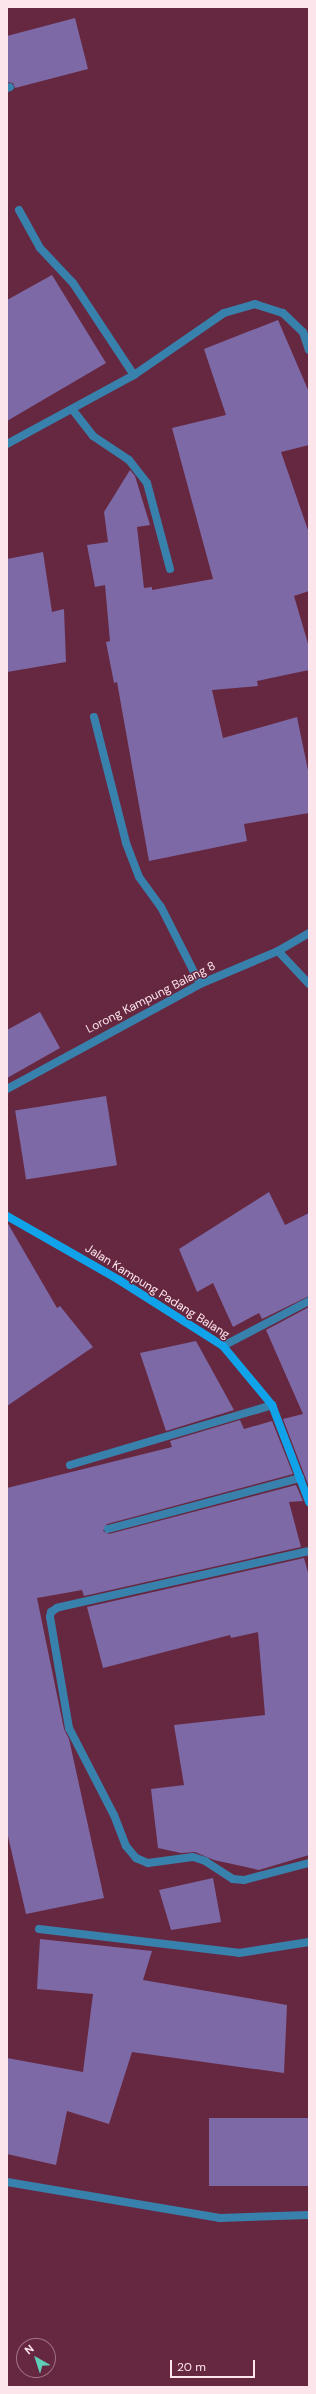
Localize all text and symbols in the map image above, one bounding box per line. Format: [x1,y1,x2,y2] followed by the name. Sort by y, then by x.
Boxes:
[84,959,218,1037] street label: Lorong Kampung Balang 8
[82,1242,232,1342] street label: Jalan Kampung Padang Balang
[16,2338,56,2378] north arrow
[22,2341,37,2357] text: N
[172,2352,257,2378] scale bar
[177,2359,206,2375] text: 20 m

